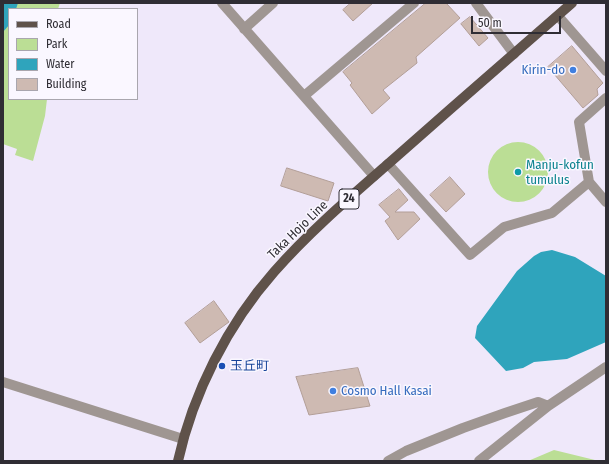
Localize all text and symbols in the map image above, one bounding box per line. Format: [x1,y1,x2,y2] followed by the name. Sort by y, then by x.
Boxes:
[8,8,138,100] legend
[473,8,563,34] scale bar
[478,16,502,30] text: 50 m
[46,17,71,31] text: Road
[46,37,67,51] text: Park
[46,57,74,71] text: Water
[522,62,565,78] place label: Kirin-do
[568,65,578,75] marker: Kirin-do
[46,77,86,91] text: Building
[526,157,594,188] place label: Manju-kofun tumulus
[513,167,523,177] marker: Manju-kofun tumulus
[339,189,359,209] road number: 24
[265,198,331,262] street label: Taka Hojo Line
[230,358,269,374] place label: 玉丘町
[217,361,227,371] marker: 玉丘町
[341,383,432,399] place label: Cosmo Hall Kasai
[328,386,338,396] marker: Cosmo Hall Kasai

